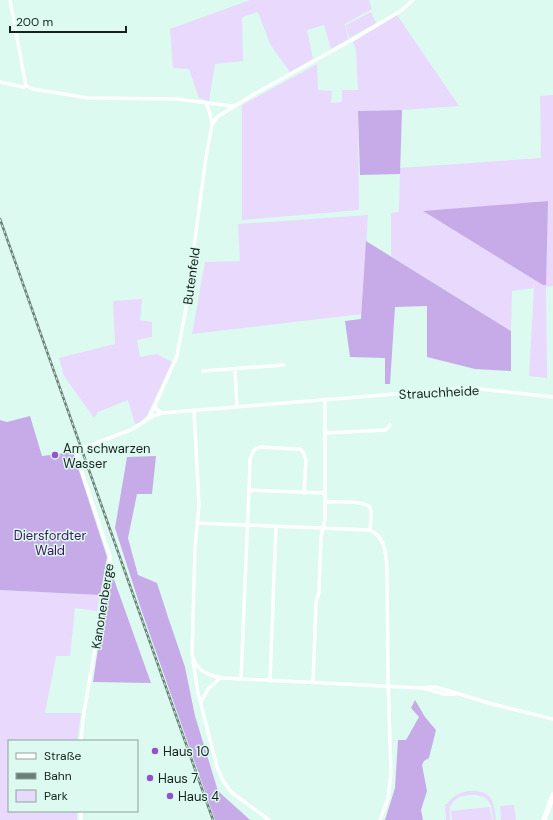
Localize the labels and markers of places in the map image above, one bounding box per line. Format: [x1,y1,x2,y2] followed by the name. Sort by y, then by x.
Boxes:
[63,440,150,472] place label: Am schwarzen Wasser
[50,450,60,460] marker: Am schwarzen Wasser
[163,743,209,760] place label: Haus 10
[150,746,160,756] marker: Haus 10
[158,770,198,787] place label: Haus 7
[145,773,155,783] marker: Haus 7
[178,788,219,805] place label: Haus 4
[165,791,175,801] marker: Haus 4

